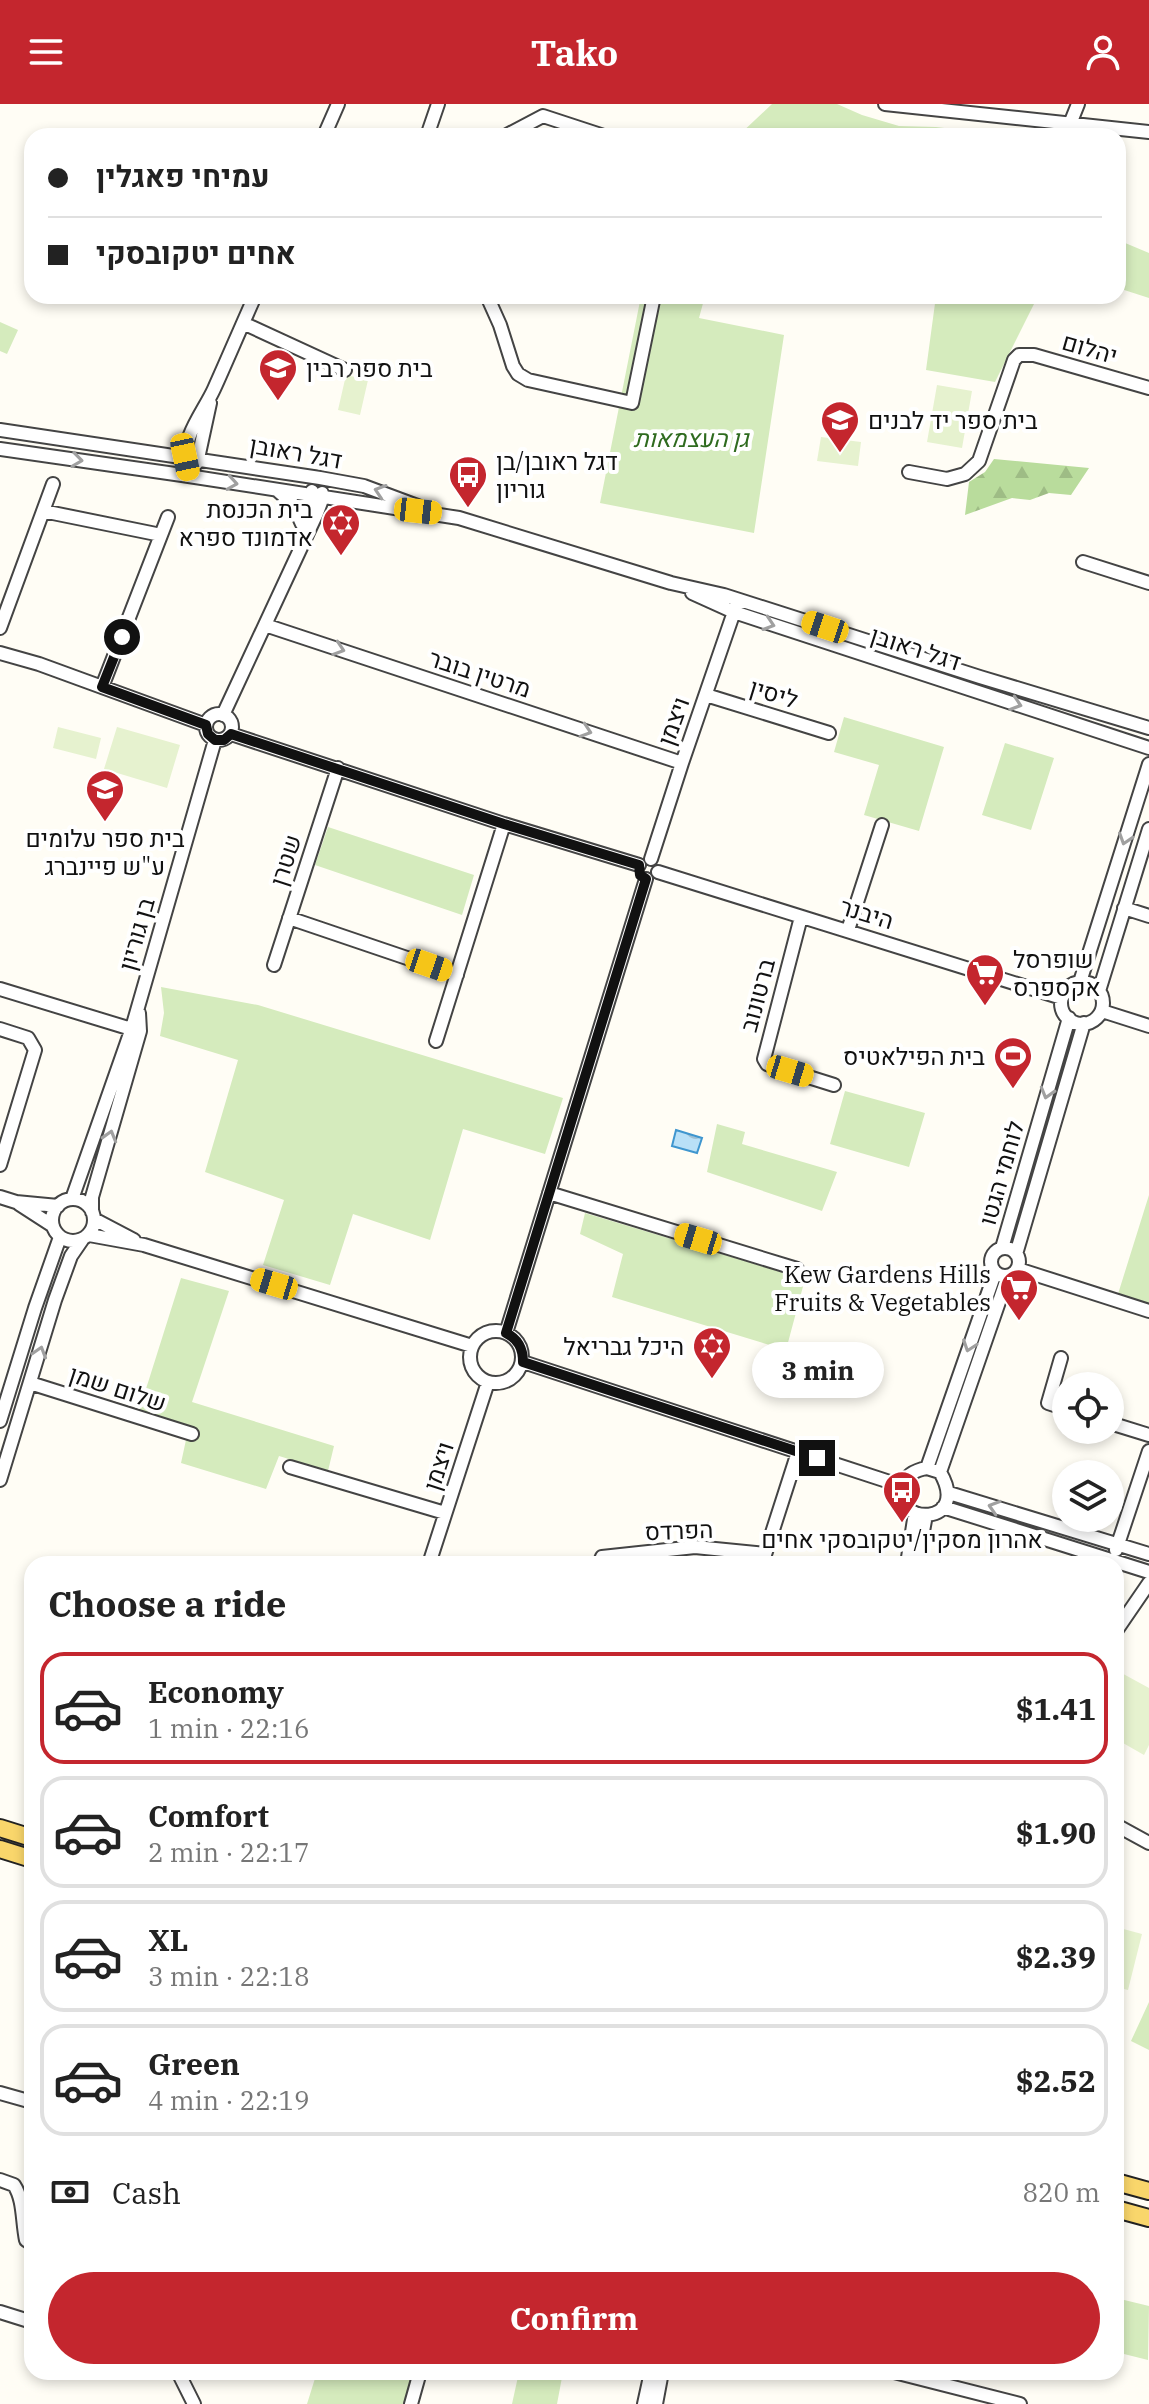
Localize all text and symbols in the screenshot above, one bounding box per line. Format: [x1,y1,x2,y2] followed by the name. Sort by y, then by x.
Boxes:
[531,29,618,76] text: Tako
[24,30,68,74] icon: menu
[1081,30,1125,74] icon: person
[96,156,270,195] text: עמיחי פאגלין
[96,233,296,272] text: אחים יטקובסקי
[1059,325,1121,371] street label: יהלום
[257,347,299,402] school or university icon: בית ספר רבין
[306,352,433,384] place label: בית ספר רבין
[819,399,861,454] school or university icon: בית ספר יד לבנים
[868,404,1038,436] place label: בית ספר יד לבנים
[633,422,750,454] park label: גן העצמאות
[247,428,345,476] street label: דגל ראובן
[168,431,202,483] car
[496,445,618,505] place label: דגל ראובן/בן גוריון
[70,451,84,468] one-way arrow
[447,454,489,509] bus stop icon: דגל ראובן/בן גוריון
[225,473,239,490] one-way arrow
[374,485,388,501] one-way arrow
[179,493,313,553] place label: בית הכנסת אדמונד ספרא
[393,497,443,525] car
[320,502,362,557] synagogue icon: בית הכנסת אדמונד ספרא
[798,608,852,646] car
[761,614,775,630] one-way arrow
[867,618,965,678] street label: דגל ראובן
[104,619,140,655] route start
[331,640,345,656] one-way arrow
[425,641,535,705] street label: מרטין בובר
[746,671,802,715] street label: ליסין
[649,692,697,750] street label: ויצמן
[1009,695,1023,711] one-way arrow
[578,721,592,737] one-way arrow
[84,768,126,823] school or university icon: בית ספר עלומים ע"ש פיינברג
[25,822,185,882] place label: בית ספר עלומים ע"ש פיינברג
[262,830,308,890] street label: שטרן
[1119,831,1135,845] one-way arrow
[836,890,898,936] street label: היבנר
[110,893,162,974] street label: בן גוריון
[1013,943,1101,1003] place label: שופרסל אקספרס
[402,946,456,984] car
[964,952,1006,1007] supermarket icon: שופרסל אקספרס
[732,954,782,1035] street label: ברטונוב
[992,1035,1034,1090] sports icon: בית הפילאטיס
[843,1040,985,1072] place label: בית הפילאטיס
[764,1053,816,1089] car
[1040,1085,1056,1099] one-way arrow
[971,1117,1031,1229] street label: לוחמי הגטו
[101,1130,117,1144] one-way arrow
[672,1221,724,1257] car
[774,1258,991,1318] place label: Kew Gardens Hills Fruits & Vegetables
[248,1266,300,1302] car
[998,1267,1040,1322] supermarket icon: Kew Gardens Hills Fruits & Vegetables
[691,1325,733,1380] synagogue icon: היכל גבריאל
[563,1330,684,1362] place label: היכל גבריאל
[963,1339,979,1353] one-way arrow
[751,1342,883,1398] callout: 3 min
[30,1345,46,1359] one-way arrow
[782,1353,854,1387] text: 3 min
[65,1357,171,1419] street label: שלום שמן
[1052,1372,1124,1532] map controls
[1052,1372,1124,1444] button: locate
[415,1437,461,1495] street label: ויצמן
[799,1440,835,1476] route end
[1052,1460,1124,1532] button: layers
[881,1469,923,1524] bus stop icon: אהרון מסקין/יטקובסקי אחים
[988,1500,1002,1516] one-way arrow
[644,1513,714,1547] street label: הפרדס
[761,1523,1043,1555] place label: אהרון מסקין/יטקובסקי אחים
[48,1580,287,1627] text: Choose a ride
[52,1672,124,1744] icon: car
[148,1672,284,1711] text: Economy
[1016,1689,1096,1728] text: $1.41
[148,1711,310,1745] text: 1 min · 22:16
[52,1796,124,1868] icon: car
[148,1796,269,1835] text: Comfort
[1016,1813,1096,1852] text: $1.90
[148,1835,310,1869] text: 2 min · 22:17
[52,1920,124,1992] icon: car
[148,1920,188,1959] text: XL
[1016,1937,1096,1976] text: $2.39
[148,1959,310,1993] text: 3 min · 22:18
[52,2044,124,2116] icon: car
[148,2044,240,2083] text: Green
[1016,2061,1096,2100] text: $2.52
[148,2083,310,2117] text: 4 min · 22:19
[48,2170,92,2214] icon: cash
[112,2173,181,2212] text: Cash
[1022,2175,1100,2209] text: 820 m
[48,2272,1100,2364] button: Confirm

